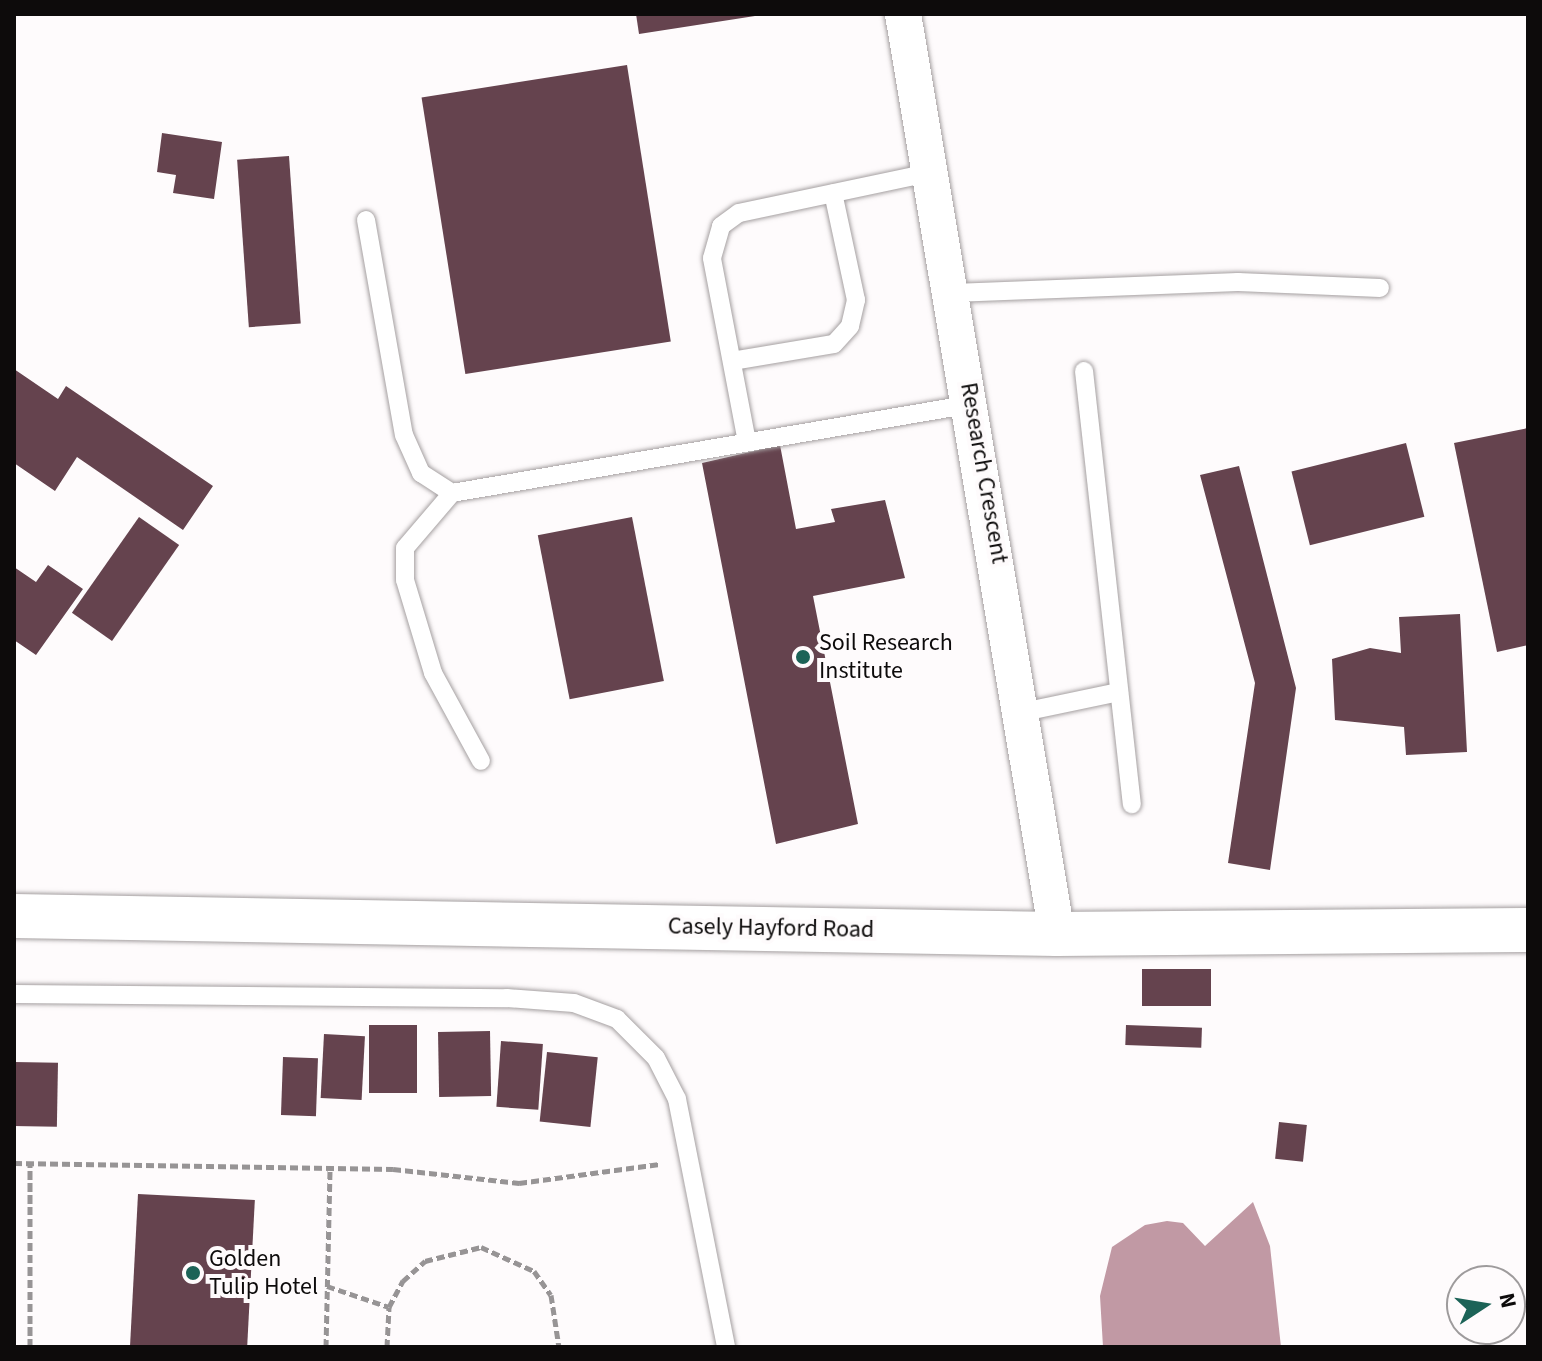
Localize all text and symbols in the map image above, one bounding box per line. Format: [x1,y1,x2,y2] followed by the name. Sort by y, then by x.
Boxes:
[954,380,1014,566] street label: Research Crescent
[819,629,953,685] place label: Soil Research Institute
[794,648,812,666] marker: Soil Research Institute
[668,912,874,944] street label: Casely Hayford Road
[209,1245,318,1301] place label: Golden Tulip Hotel
[184,1264,202,1282] marker: Golden Tulip Hotel
[1446,1265,1526,1345] north arrow
[1490,1290,1525,1311] text: N

